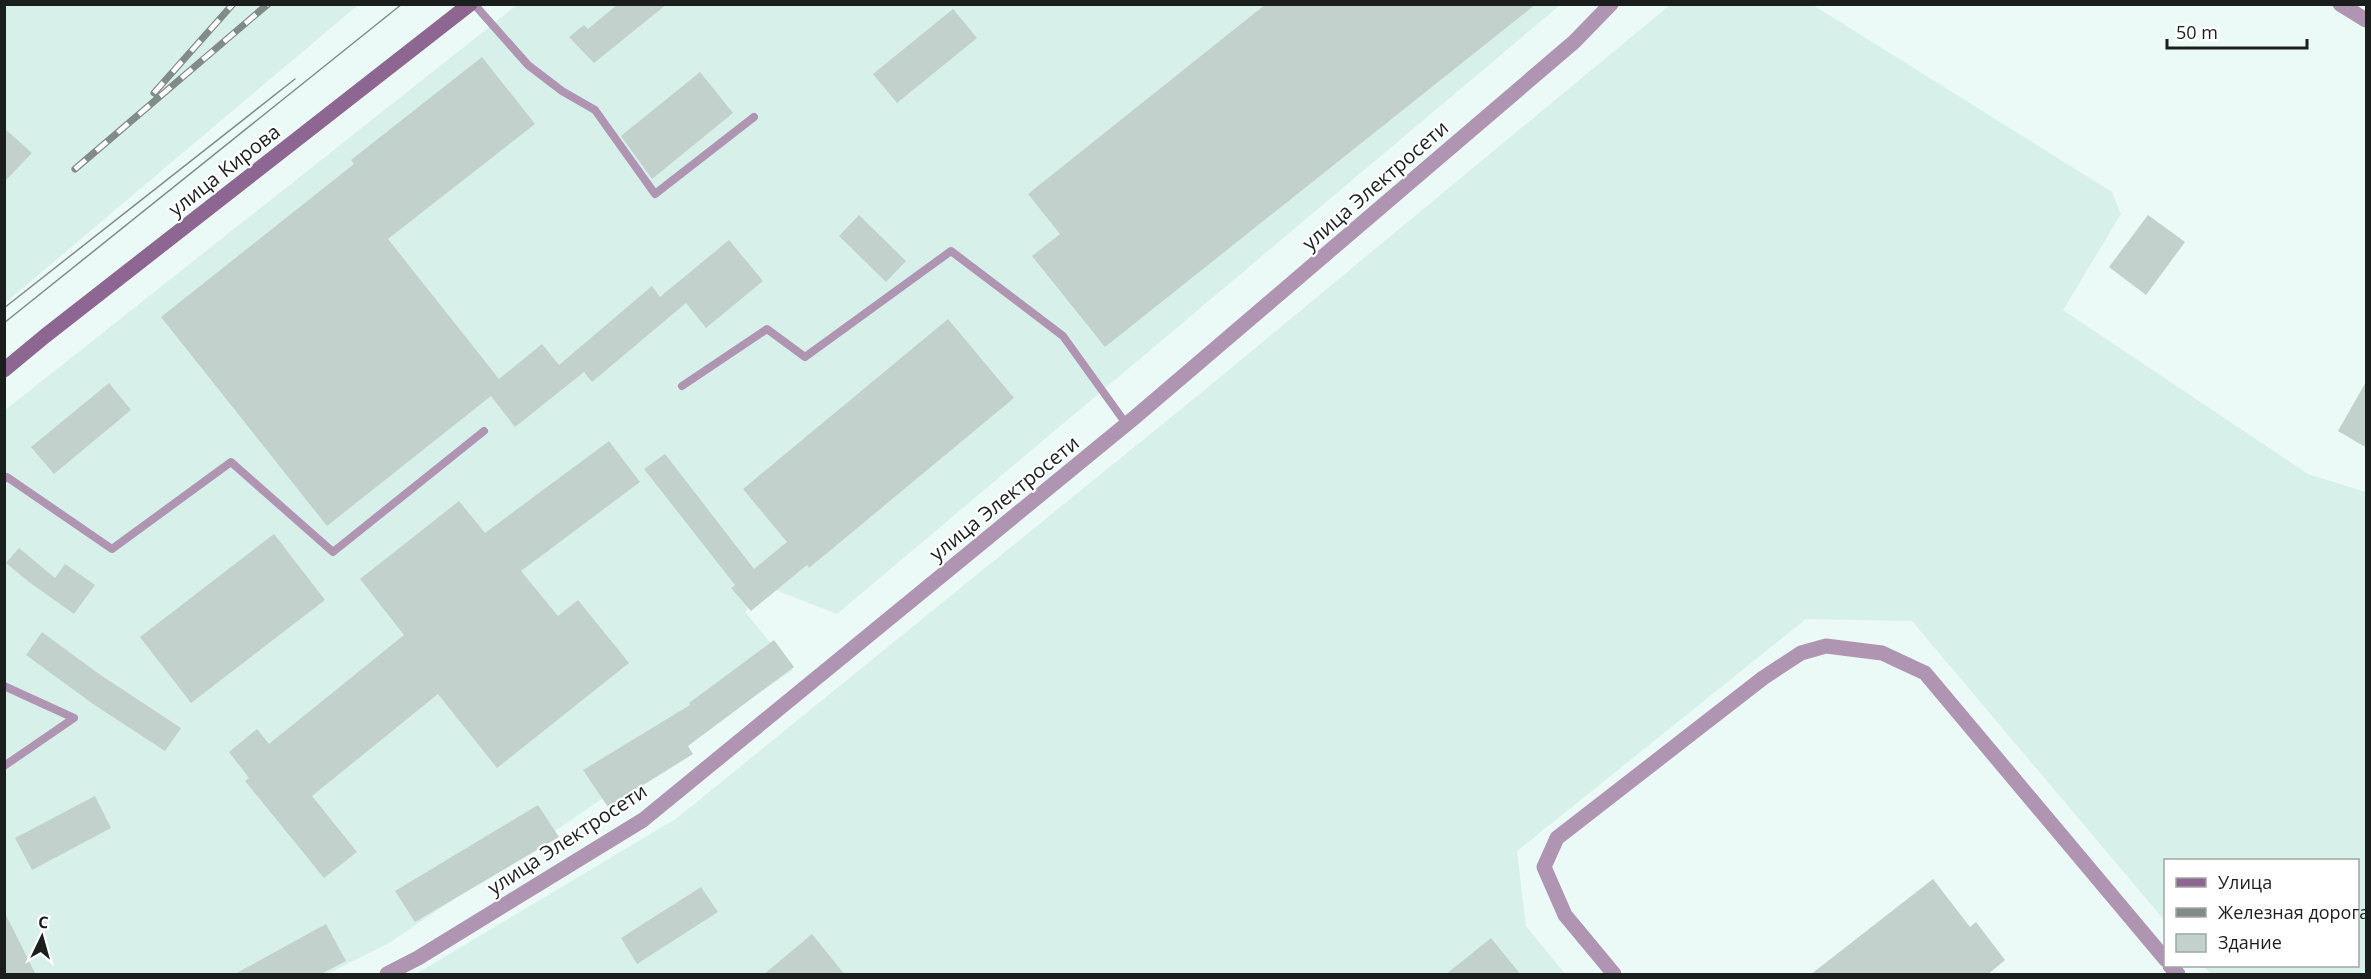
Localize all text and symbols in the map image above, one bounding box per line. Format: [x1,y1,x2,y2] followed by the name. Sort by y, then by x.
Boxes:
[2167,12,2306,50] scale bar
[2176,20,2218,44] text: 50 m
[1296,114,1454,256] street label: улица Электросети
[163,118,285,222] street label: улица Кирова
[924,429,1084,567] street label: улица Электросети
[482,777,652,901] street label: улица Электросети
[2164,859,2359,967] legend
[2218,870,2272,894] text: Улица
[2218,900,2369,924] text: Железная дорога
[12,907,72,967] north arrow
[37,911,49,933] text: С
[2218,930,2282,954] text: Здание

